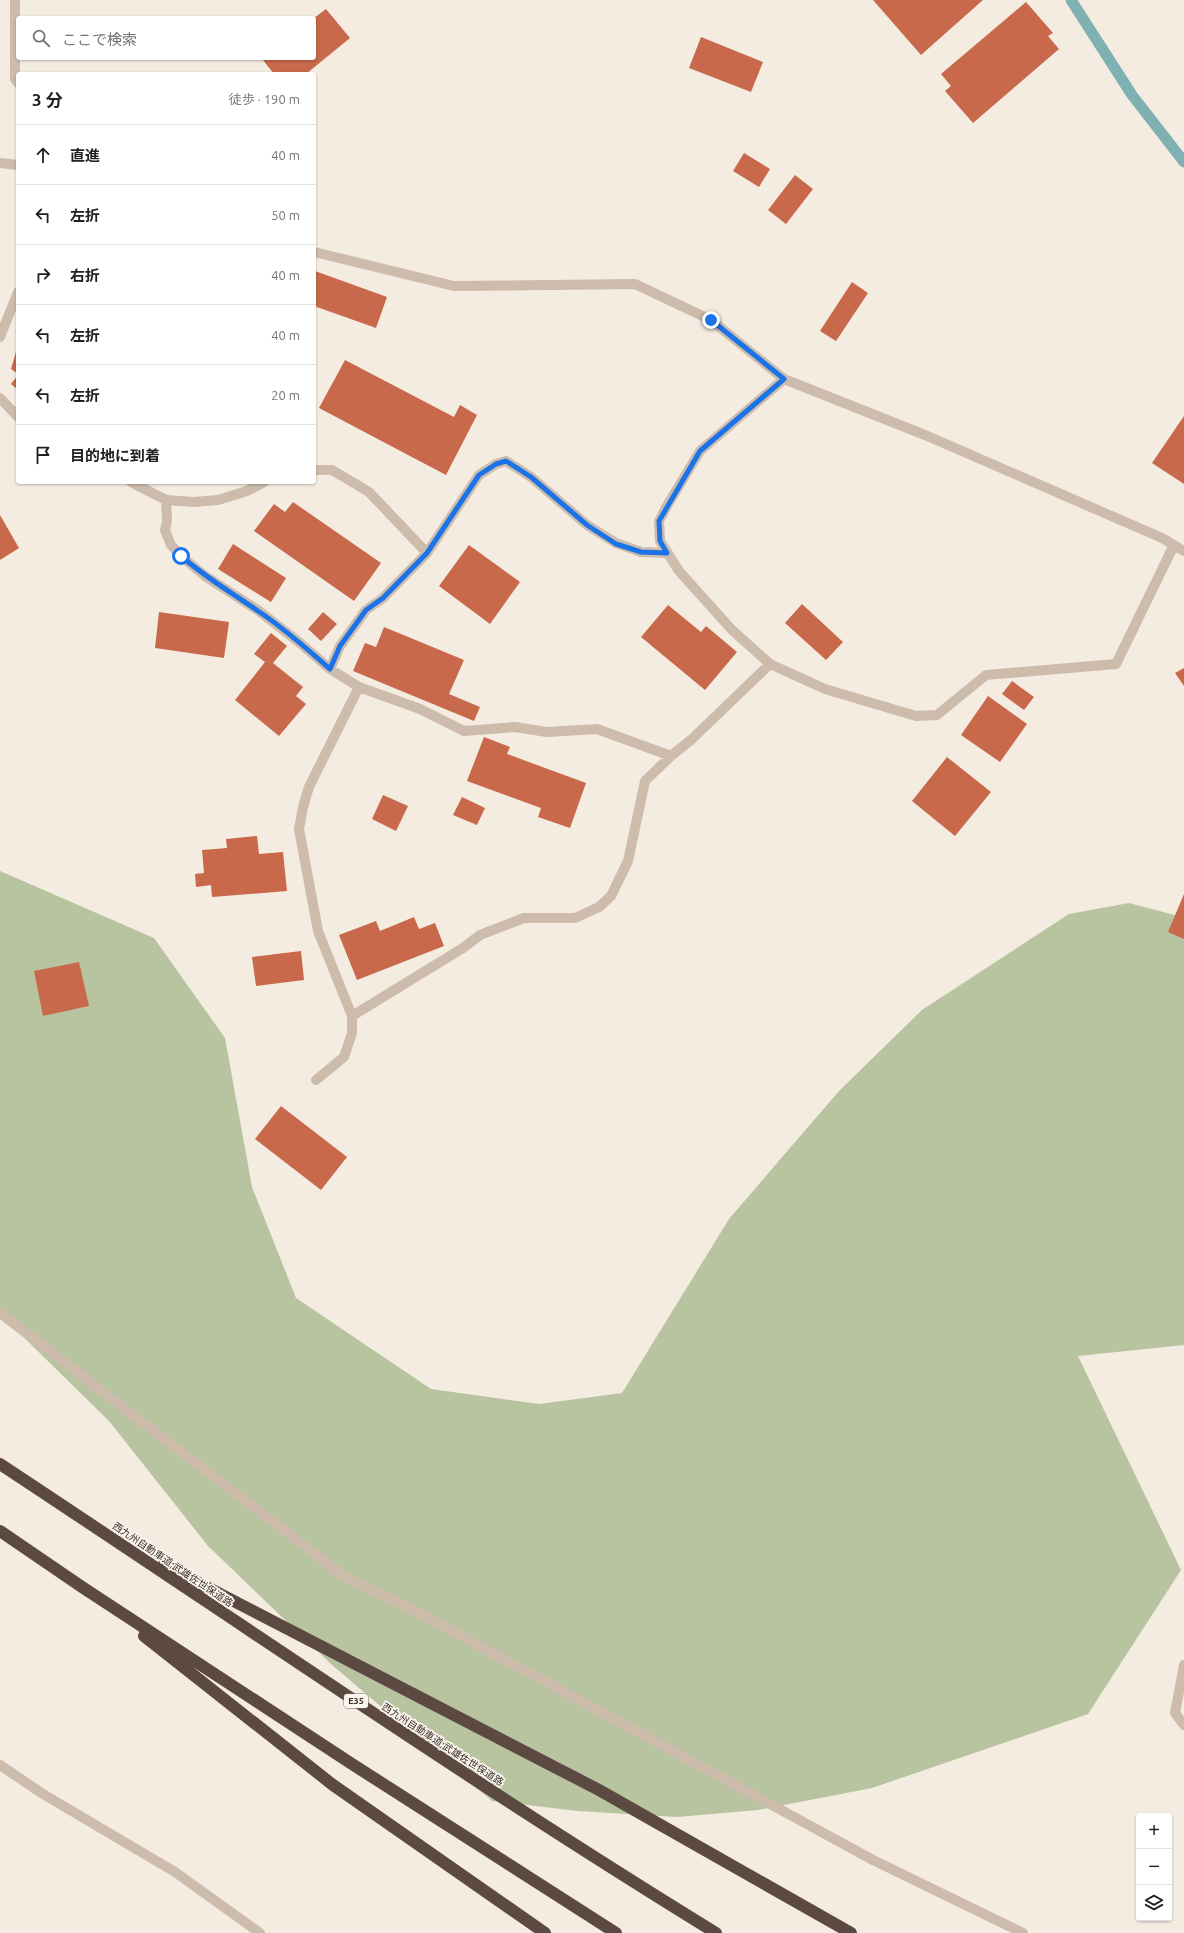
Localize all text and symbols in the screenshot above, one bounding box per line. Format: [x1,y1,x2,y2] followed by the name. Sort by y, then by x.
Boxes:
[16,16,316,60] search box
[30,27,52,49] icon: search
[62,31,137,48] text: ここで検索
[32,90,63,109] text: 3 分
[229,92,300,106] text: 徒歩 · 190 m
[32,144,54,166] icon: ahead
[70,147,100,164] text: 直進
[271,148,300,162] text: 40 m
[32,204,54,226] icon: left
[70,207,100,224] text: 左折
[271,208,300,222] text: 50 m
[32,264,54,286] icon: right
[70,267,100,284] text: 右折
[271,268,300,282] text: 40 m
[702,311,720,329] route end
[32,324,54,346] icon: left
[70,327,100,344] text: 左折
[271,328,300,342] text: 40 m
[32,384,54,406] icon: left
[70,387,100,404] text: 左折
[271,388,300,402] text: 20 m
[32,444,54,466] icon: arrive
[70,447,160,464] text: 目的地に到着
[172,547,190,565] route start
[111,1520,235,1609] street label: 西九州自動車道;武雄佐世保道路
[344,1694,368,1708] road number: E35
[380,1701,505,1788] street label: 西九州自動車道;武雄佐世保道路
[1136,1813,1172,1921] map controls
[1136,1813,1172,1849] button: +
[1136,1849,1172,1885] button: −
[1136,1885,1172,1921] button: layers

